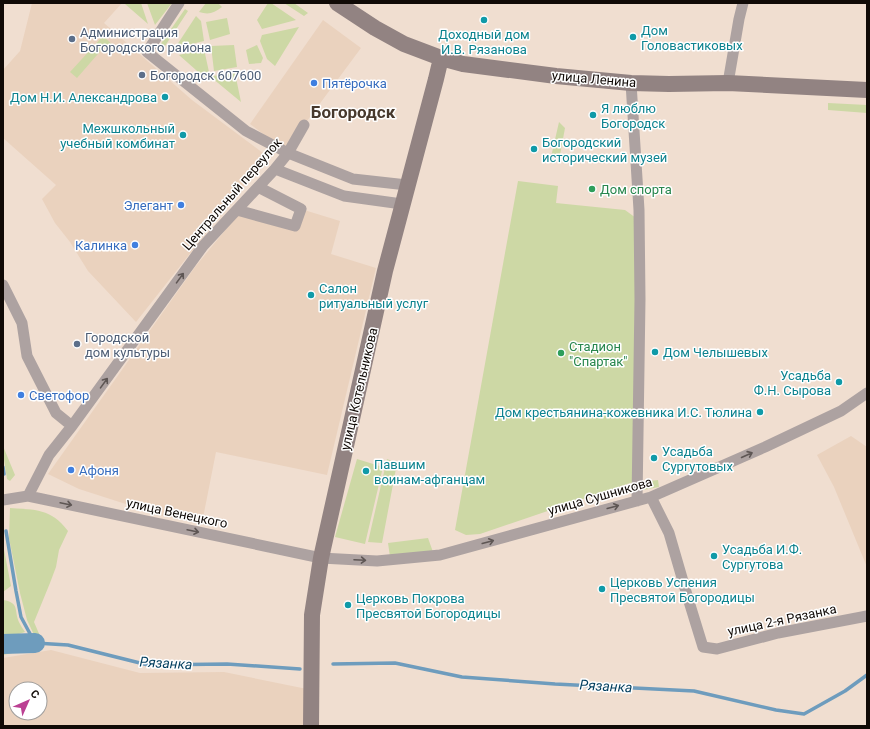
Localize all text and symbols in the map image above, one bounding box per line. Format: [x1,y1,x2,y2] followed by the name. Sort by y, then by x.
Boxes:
[479,15,489,25] marker: Доходный дом И.В. Рязанова
[641,23,743,53] place label: Дом Головастиковых
[80,25,211,55] place label: Администрация Богородского района
[438,27,530,57] place label: Доходный дом И.В. Рязанова
[628,32,638,42] marker: Дом Головастиковых
[67,34,77,44] marker: Администрация Богородского района
[150,68,261,83] place label: Богородск 607600
[551,68,637,90] street label: улица Ленина
[137,70,147,80] marker: Богородск 607600
[322,76,387,91] place label: Пятёрочка
[309,78,319,88] marker: Пятёрочка
[10,90,157,105] place label: Дом Н.И. Александрова
[160,92,170,102] marker: Дом Н.И. Александрова
[601,101,665,131] place label: Я люблю Богородск
[311,102,396,122] district label: Богородск
[588,110,598,120] marker: Я люблю Богородск
[60,121,175,151] place label: Межшкольный учебный комбинат
[178,130,188,140] marker: Межшкольный учебный комбинат
[179,135,285,253] street label: Центральный переулок
[542,135,667,165] place label: Богородский исторический музей
[529,144,539,154] marker: Богородский исторический музей
[600,182,672,197] place label: Дом спорта
[587,184,597,194] marker: Дом спорта
[124,198,173,213] place label: Элегант
[176,200,186,210] marker: Элегант
[75,238,127,253] place label: Калинка
[130,240,140,250] marker: Калинка
[176,272,184,283] one-way arrow
[319,281,429,311] place label: Салон ритуальный услуг
[306,290,316,300] marker: Салон ритуальный услуг
[338,326,380,452] street label: улица Котельникова
[85,330,170,360] place label: Городской дом культуры
[72,339,82,349] marker: Городской дом культуры
[569,339,627,369] place label: Стадион "Спартак"
[663,345,768,360] place label: Дом Челышевых
[650,347,660,357] marker: Дом Челышевых
[556,348,566,358] marker: Стадион "Спартак"
[754,368,831,398] place label: Усадьба Ф.Н. Сырова
[834,377,844,387] marker: Усадьба Ф.Н. Сырова
[99,378,108,389] one-way arrow
[29,388,89,403] place label: Светофор
[16,390,26,400] marker: Светофор
[495,405,752,420] place label: Дом крестьянина-кожевника И.С. Тюлина
[755,407,765,417] marker: Дом крестьянина-кожевника И.С. Тюлина
[662,444,733,474] place label: Усадьба Сургутовых
[741,451,753,458] one-way arrow
[649,453,659,463] marker: Усадьба Сургутовых
[374,457,485,487] place label: Павшим воинам-афганцам
[79,463,119,478] place label: Афоня
[66,465,76,475] marker: Афоня
[361,466,371,476] marker: Павшим воинам-афганцам
[546,474,654,518] street label: улица Сушникова
[125,495,229,531] street label: улица Венецкого
[59,501,72,509] one-way arrow
[607,503,620,511] one-way arrow
[186,528,199,536] one-way arrow
[481,538,494,545] one-way arrow
[722,542,802,572] place label: Усадьба И.Ф. Сургутова
[709,551,719,561] marker: Усадьба И.Ф. Сургутова
[353,556,366,564] one-way arrow
[610,575,755,605] place label: Церковь Успения Пресвятой Богородицы
[597,584,607,594] marker: Церковь Успения Пресвятой Богородицы
[356,591,501,621] place label: Церковь Покрова Пресвятой Богородицы
[343,600,353,610] marker: Церковь Покрова Пресвятой Богородицы
[726,601,838,639] street label: улица 2-я Рязанка
[139,654,193,672] water label: Рязанка
[579,677,633,695] water label: Рязанка
[8,681,48,721] north arrow
[28,687,42,701] text: С

